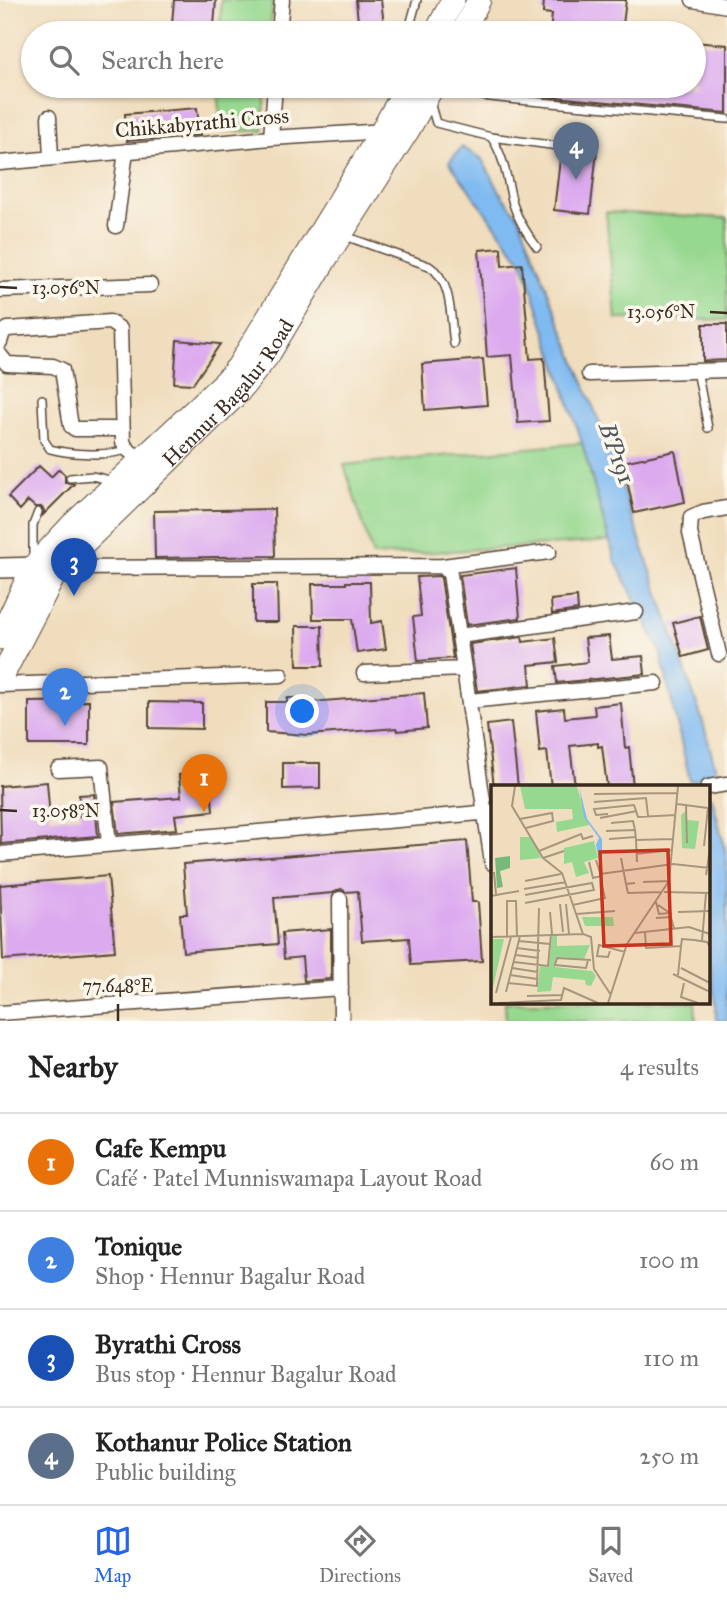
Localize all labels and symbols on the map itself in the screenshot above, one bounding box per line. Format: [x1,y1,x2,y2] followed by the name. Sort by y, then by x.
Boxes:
[114,102,290,144] street label: Chikkabyrathi Cross
[553,122,599,180] pin: 4
[32,277,100,299] text: 13.056°N
[627,301,695,323] text: 13.056°N
[157,314,300,472] street label: Hennur Bagalur Road
[593,417,641,488] water label: BP191
[51,538,97,596] pin: 3
[42,668,88,726] pin: 2
[285,694,319,728] your location
[181,754,227,812] pin: 1
[491,785,710,1004] inset map
[32,800,100,822] text: 13.058°N
[83,975,154,997] text: 77.648°E

